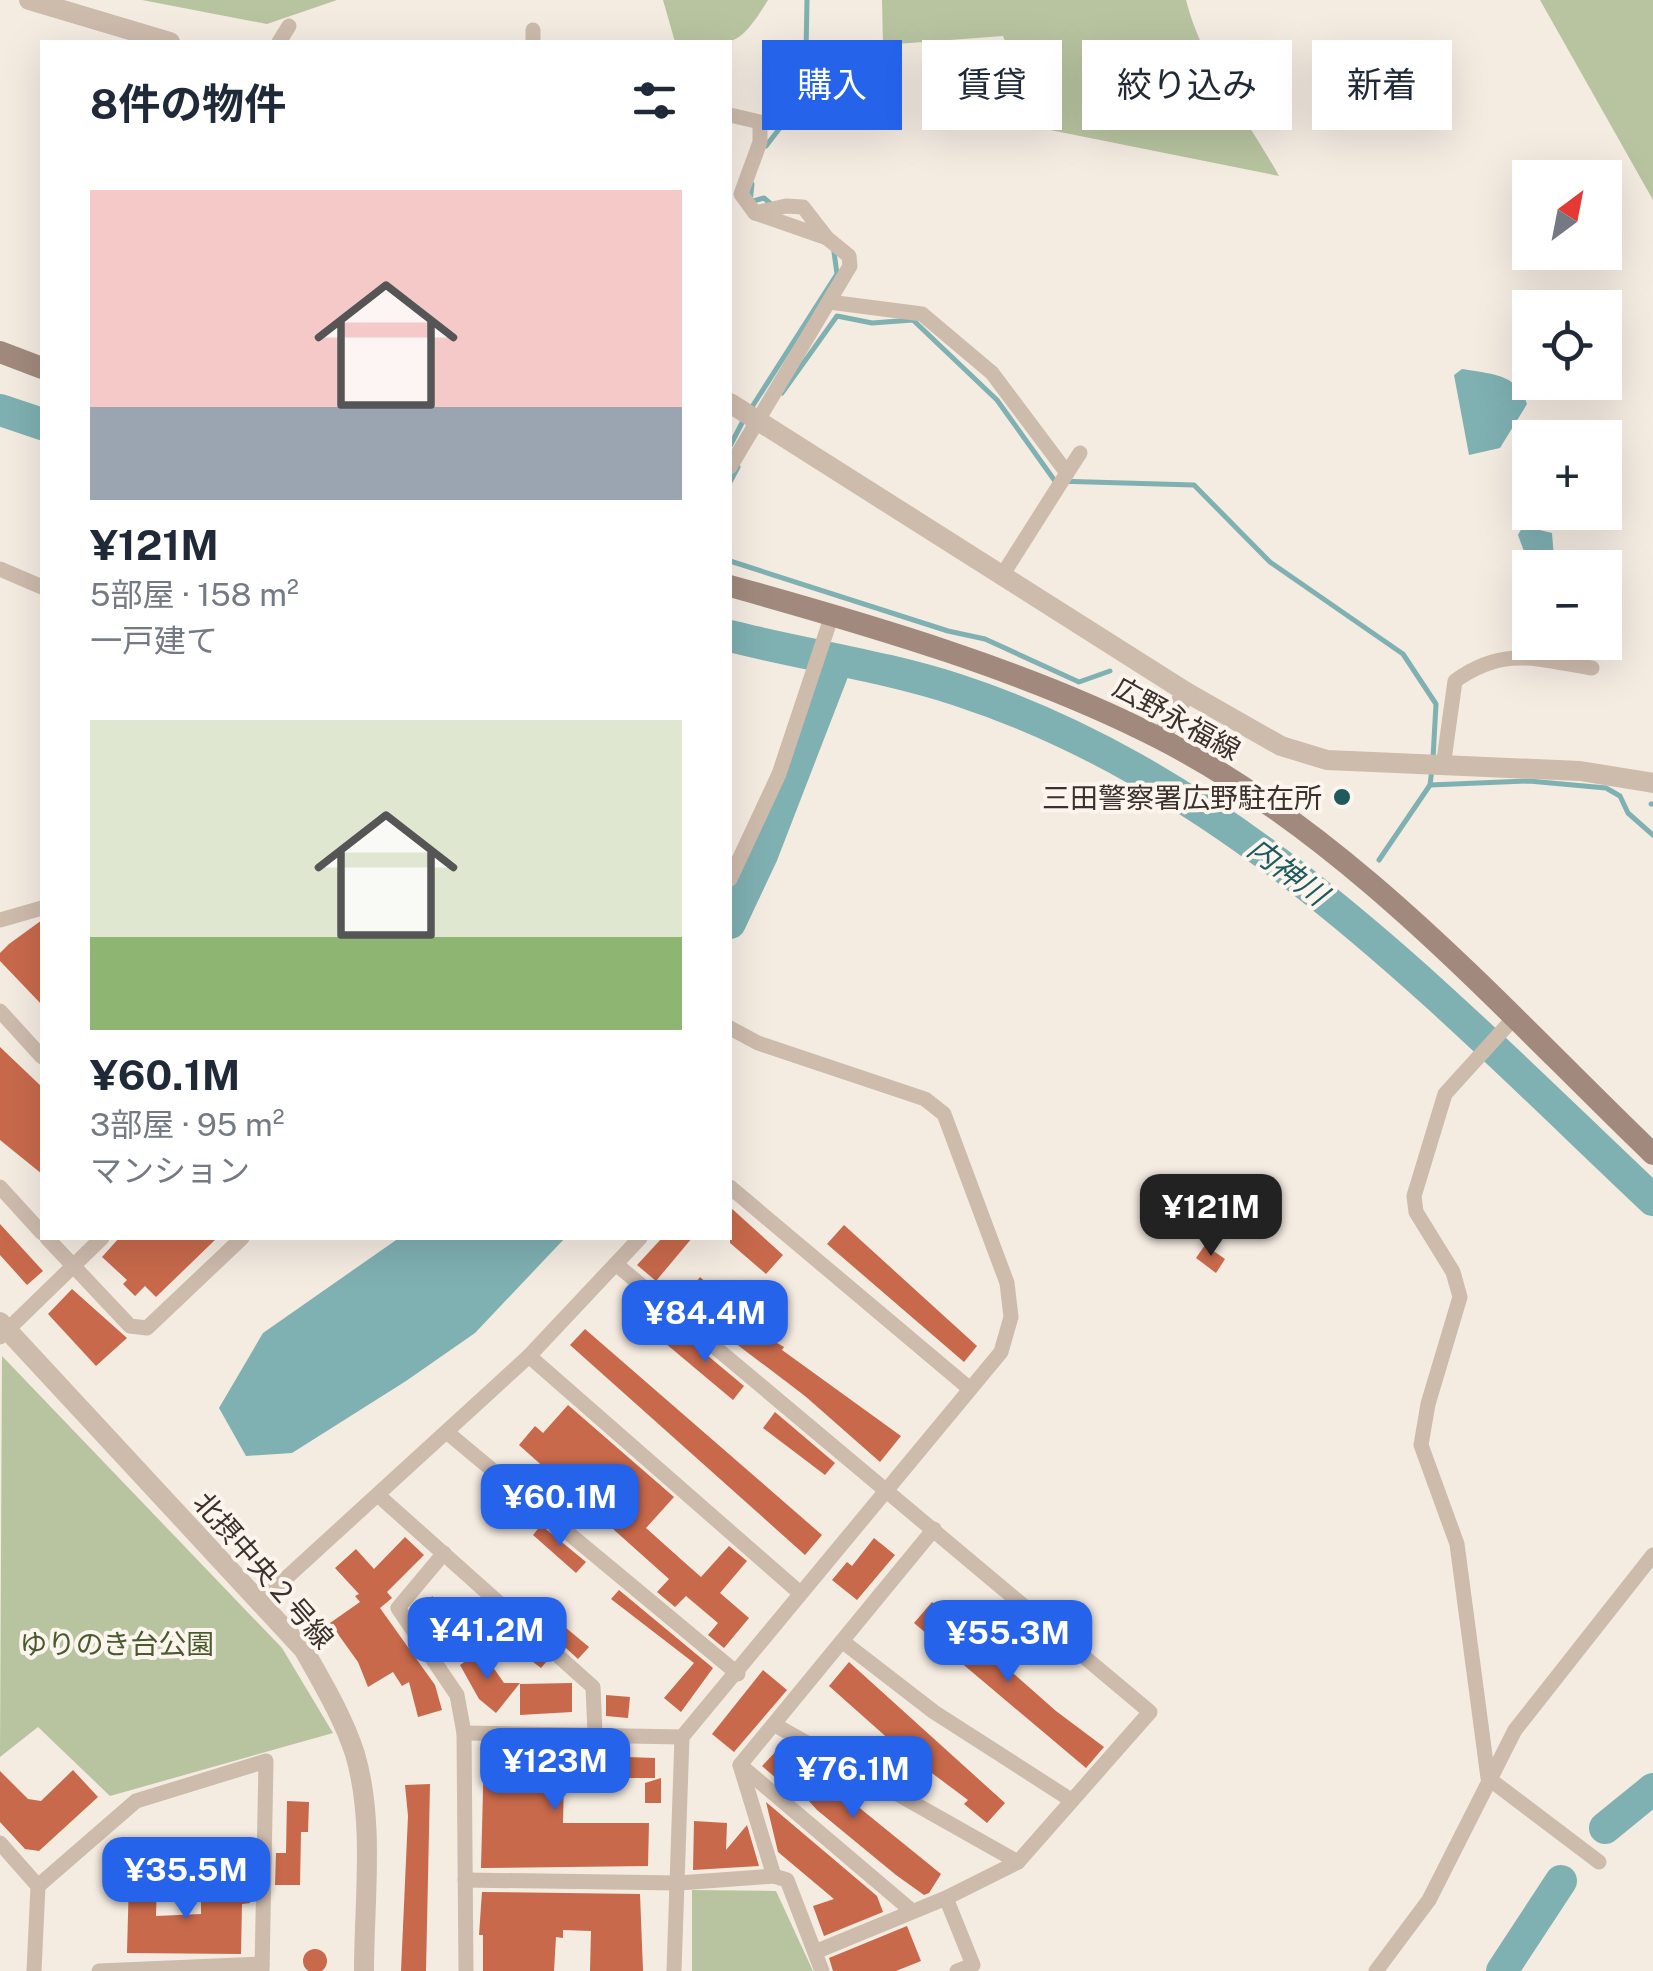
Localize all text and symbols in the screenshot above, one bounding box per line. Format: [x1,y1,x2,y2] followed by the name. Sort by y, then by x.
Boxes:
[762,40,902,130] chip: 購入
[922,40,1062,130] chip: 賃貸
[1082,40,1292,130] chip: 絞り込み
[1312,40,1452,130] chip: 新着
[627,73,682,128] icon: filters
[90,79,286,128] text: 8件の物件
[1512,160,1622,270] north arrow
[1512,160,1622,660] map controls
[296,255,476,435] icon: home
[1512,290,1622,400] button: locate
[1512,420,1622,530] button: +
[90,520,219,569] text: ¥121M
[1512,550,1622,660] button: −
[90,576,299,613] text: 5部屋 · 158 m²
[90,622,218,659] text: 一戸建て
[1108,670,1246,766] street label: 広野永福線
[1042,781,1322,814] place label: 三田警察署広野駐在所
[296,785,476,965] icon: home
[1331,786,1353,808] marker: 三田警察署広野駐在所
[1241,830,1337,914] water label: 内神川
[90,1050,240,1099] text: ¥60.1M
[90,1106,285,1143] text: 3部屋 · 95 m²
[90,1152,250,1189] text: マンション
[1141,1174,1281,1259] pin: ¥121M
[1162,1188,1260,1225] text: ¥121M
[624,1280,786,1365] pin: ¥84.4M
[644,1294,766,1331] text: ¥84.4M
[479,1464,641,1549] pin: ¥60.1M
[503,1478,617,1515] text: ¥60.1M
[187,1485,341,1655] street label: 北摂中央２号線
[406,1597,568,1682] pin: ¥41.2M
[927,1600,1089,1685] pin: ¥55.3M
[430,1611,544,1648] text: ¥41.2M
[946,1614,1070,1651] text: ¥55.3M
[19,1627,215,1660] park label: ゆりのき台公園
[485,1728,625,1813] pin: ¥123M
[772,1736,934,1821] pin: ¥76.1M
[502,1742,608,1779] text: ¥123M
[796,1750,910,1787] text: ¥76.1M
[105,1837,267,1922] pin: ¥35.5M
[124,1851,248,1888] text: ¥35.5M

